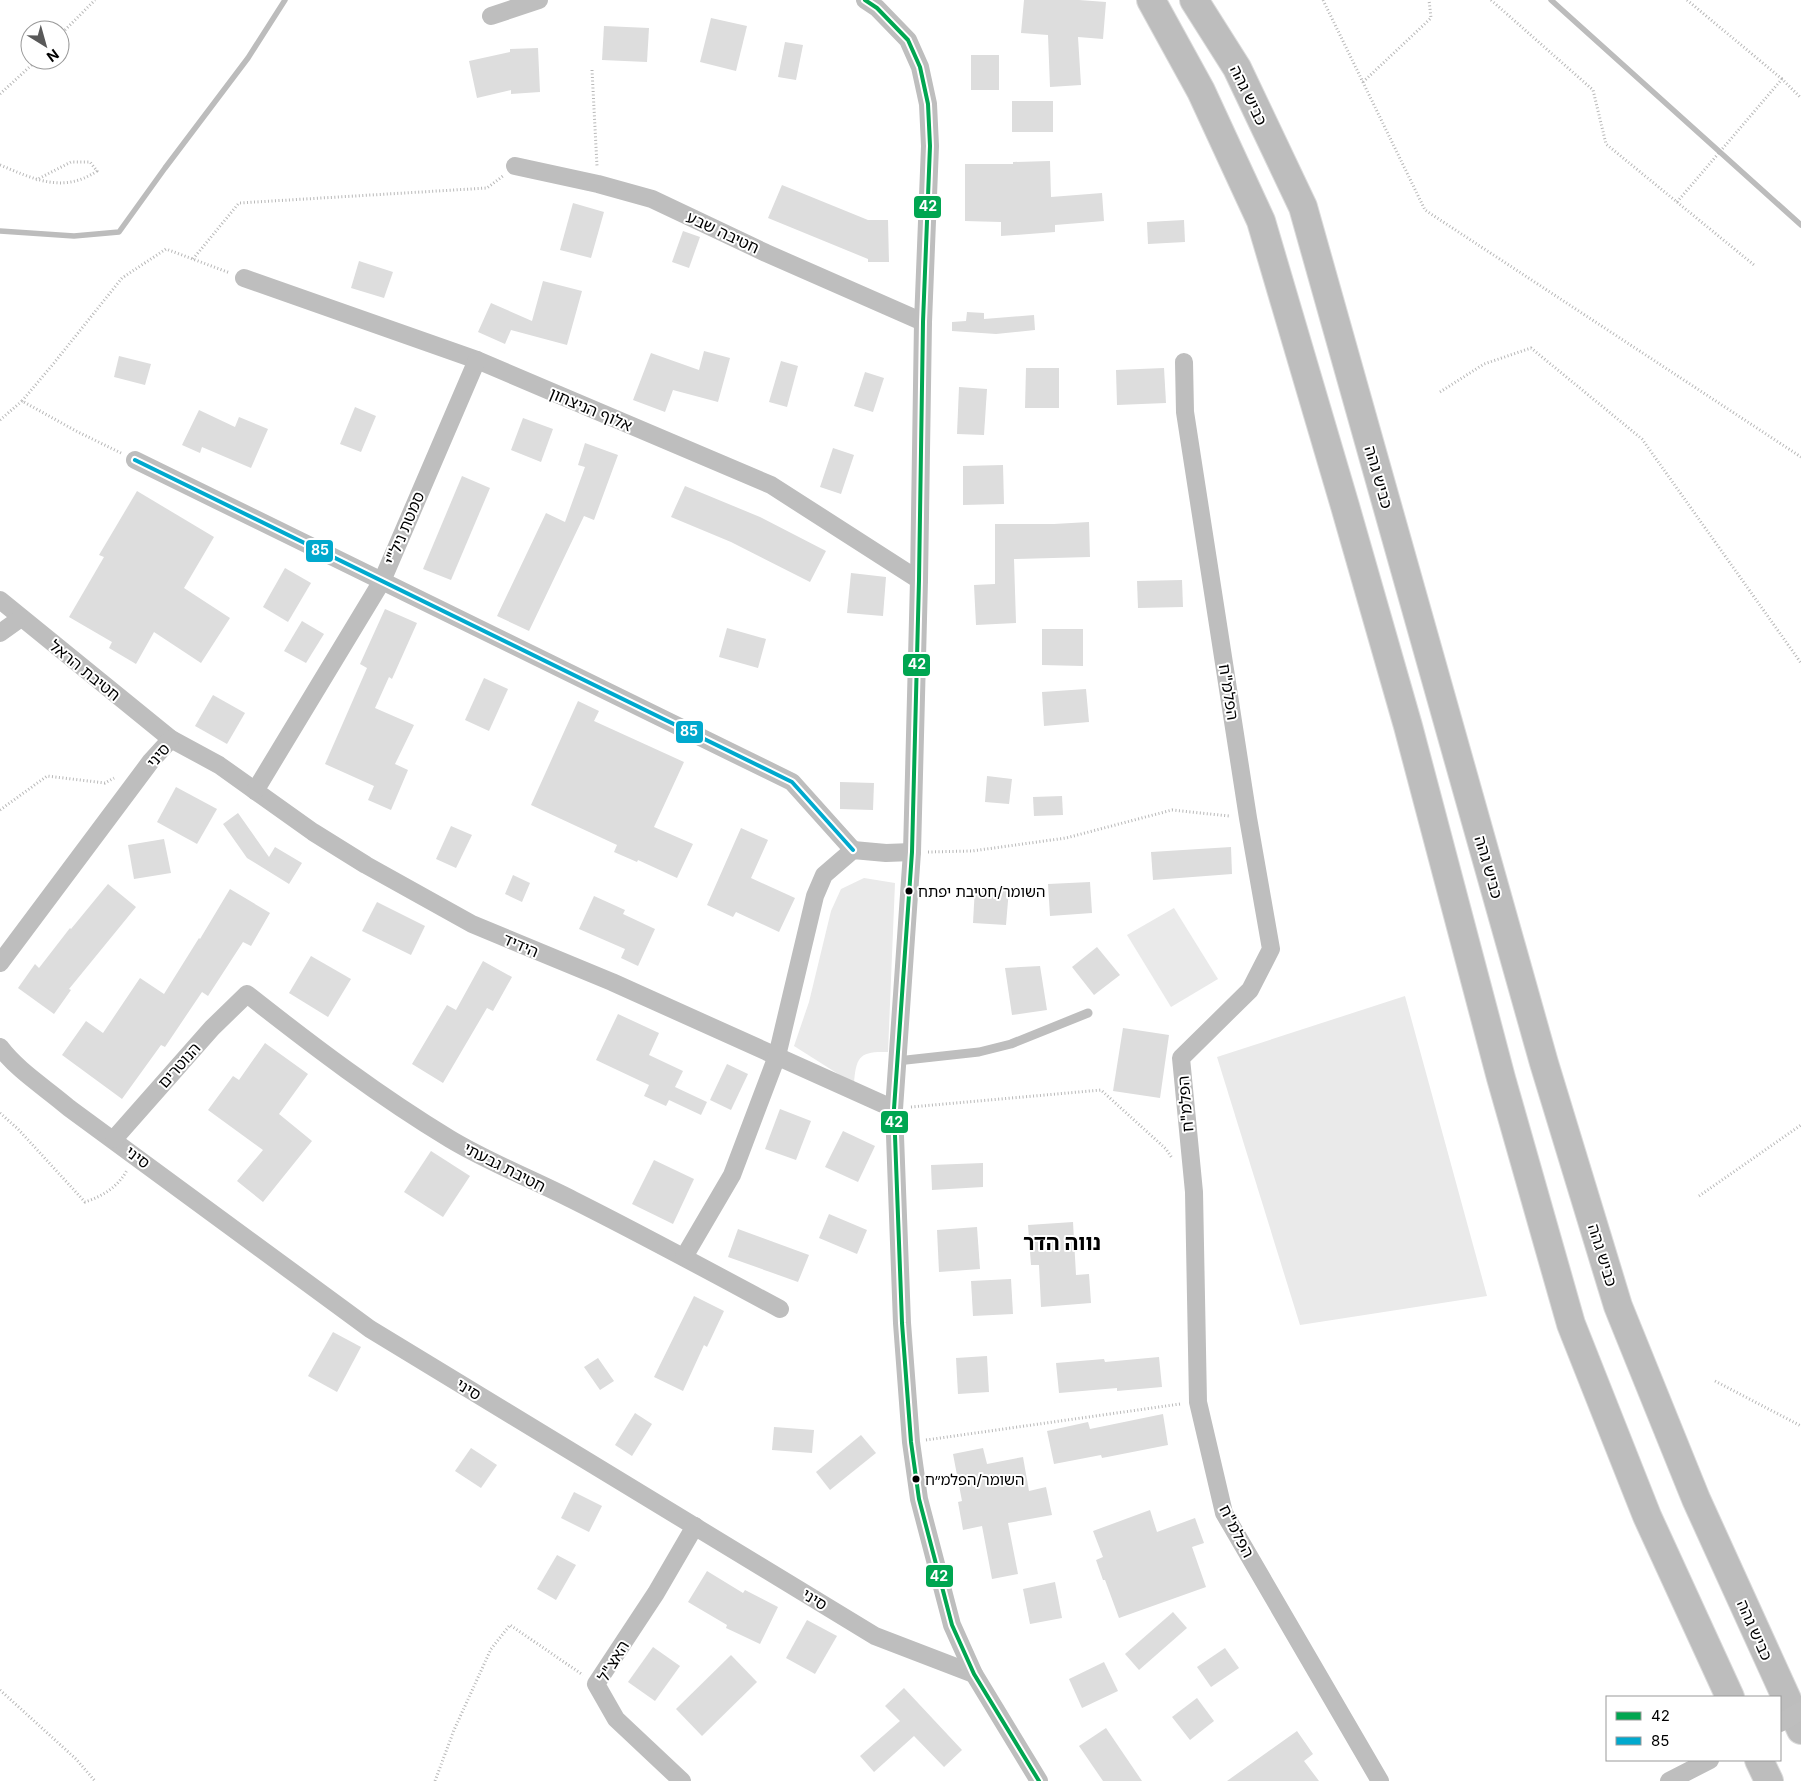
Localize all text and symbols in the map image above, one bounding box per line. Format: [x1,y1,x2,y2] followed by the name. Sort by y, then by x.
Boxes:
[20,20,70,70] north arrow
[44,46,63,66] text: N
[1226,62,1272,128] street label: כביש גהה
[913,195,942,219] line badge: 42
[919,197,937,214] text: 42
[683,206,763,258] street label: חטיבה שבע
[547,383,635,435] street label: אלוף הניצחון
[1361,443,1397,511] street label: כביש גהה
[380,488,428,568] street label: סמטת ניל"י
[305,539,334,563] line badge: 85
[311,541,329,558] text: 85
[45,635,125,705] street label: חטיבת הראל
[902,653,931,677] line badge: 42
[908,655,926,672] text: 42
[1215,663,1243,721] street label: הפלמ"ח
[675,720,704,744] line badge: 85
[680,722,698,739] text: 85
[142,739,174,771] street label: סיני
[1471,833,1507,901] street label: כביש גהה
[918,882,1045,901] place label: השומר/חטיבת יפתח
[904,886,914,896] marker: השומר/חטיבת יפתח
[500,929,542,961] street label: הידיד
[153,1038,205,1092] street label: הנוטרים
[1173,1075,1197,1133] street label: הפלמ"ח
[880,1110,909,1134] line badge: 42
[885,1113,903,1130] text: 42
[461,1138,549,1196] street label: חטיבת גבעתי
[122,1141,154,1173] street label: סיני
[1584,1221,1622,1289] street label: כביש גהה
[1023,1230,1101,1255] district label: נווה הדר
[453,1374,485,1404] street label: סיני
[925,1470,1024,1489] place label: השומר/הפלמ״ח
[911,1474,921,1484] marker: השומר/הפלמ״ח
[1215,1501,1259,1561] street label: הפלמ"ח
[925,1564,954,1588] line badge: 42
[930,1567,948,1584] text: 42
[799,1584,831,1614] street label: סיני
[1733,1597,1777,1663] street label: כביש גהה
[593,1637,633,1685] street label: האצ"ל
[1606,1696,1781,1761] legend
[1651,1706,1670,1725] text: 42
[1651,1731,1669,1750] text: 85

